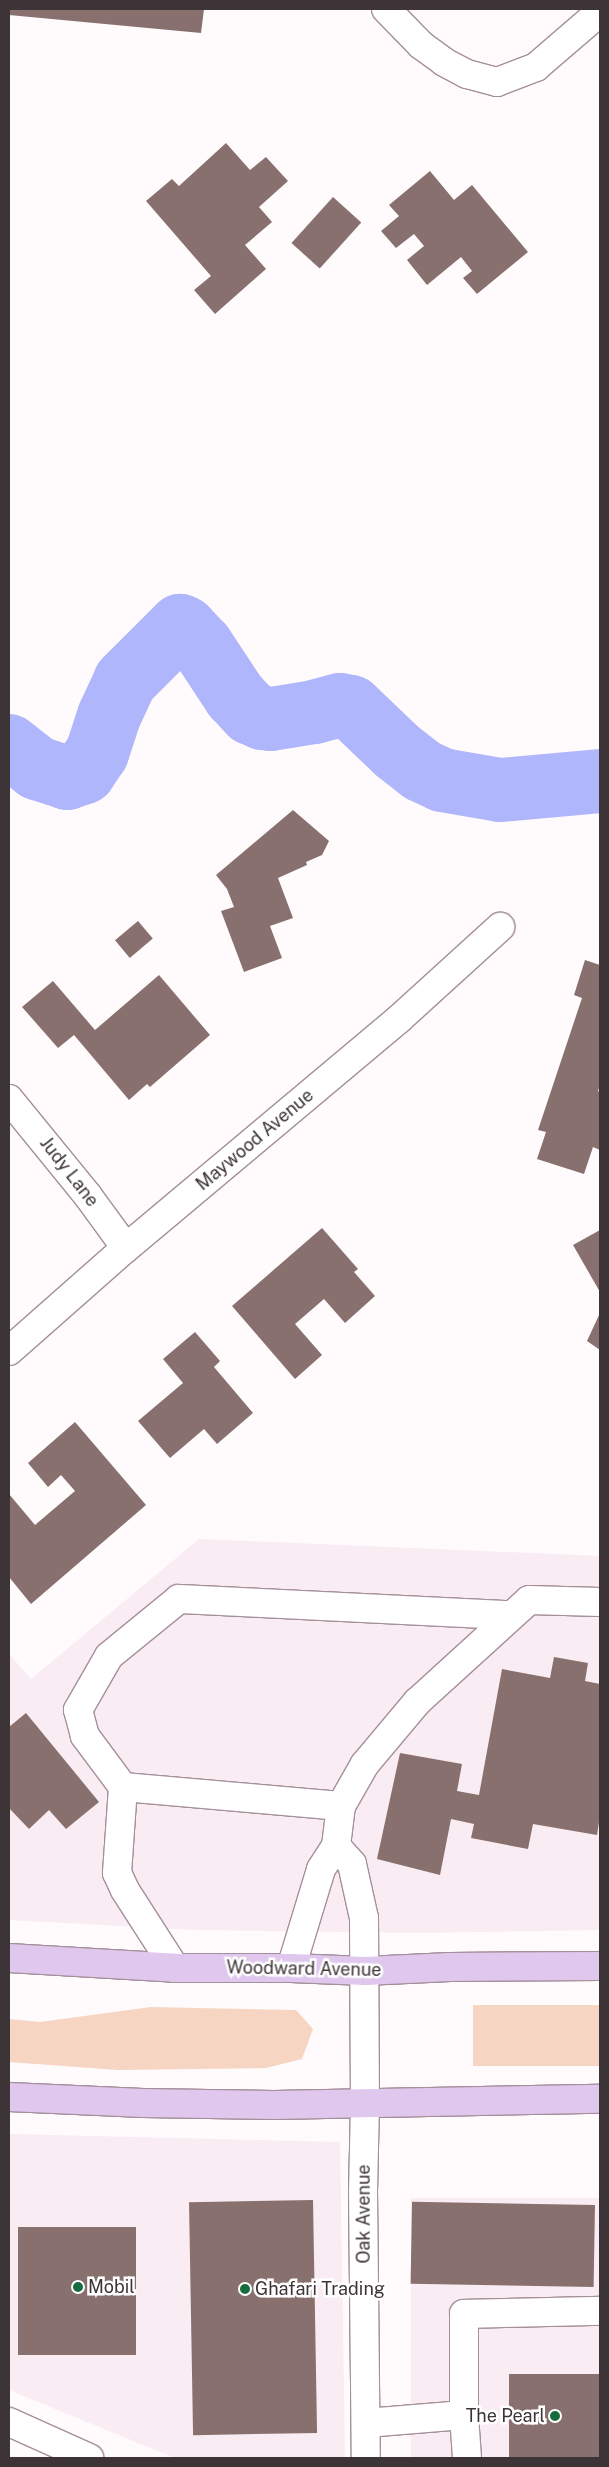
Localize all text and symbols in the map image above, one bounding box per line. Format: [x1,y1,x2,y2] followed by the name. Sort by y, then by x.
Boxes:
[192,1085,318,1195] street label: Maywood Avenue
[35,1133,103,1211] street label: Judy Lane
[226,1957,382,1981] street label: Woodward Avenue
[353,2164,375,2264] street label: Oak Avenue
[88,2276,135,2298] place label: Mobil
[255,2278,385,2300] place label: Ghafari Trading
[72,2281,84,2293] marker: Mobil
[239,2283,251,2295] marker: Ghafari Trading
[466,2405,545,2427] place label: The Pearl
[549,2410,561,2422] marker: The Pearl

